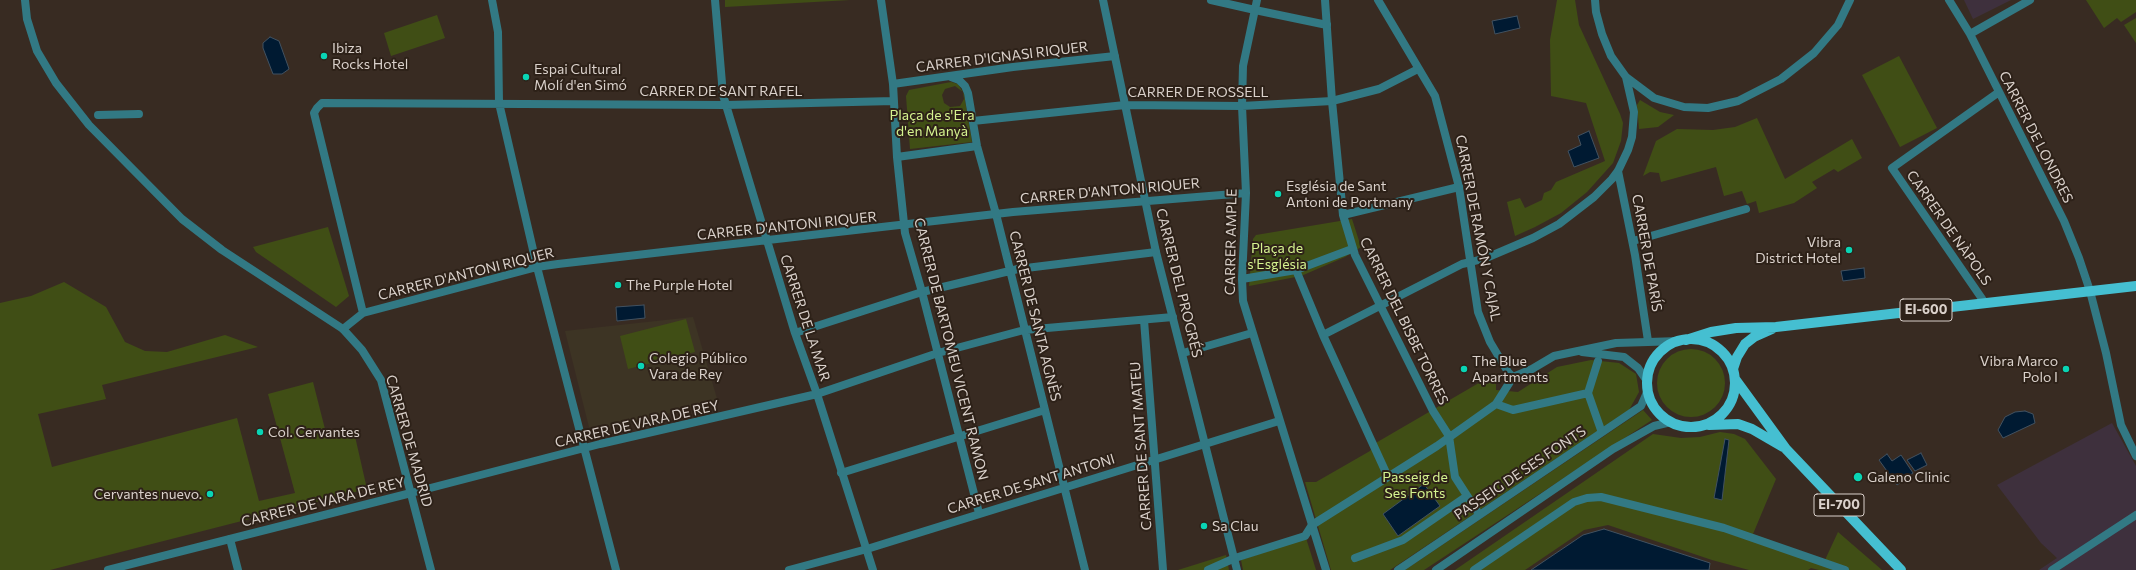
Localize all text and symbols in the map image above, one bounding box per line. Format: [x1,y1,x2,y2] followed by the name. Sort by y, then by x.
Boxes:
[915,38,1089,76] street label: CARRER D'IGNASI RIQUER
[332,40,408,72] place label: Ibiza Rocks Hotel
[319,51,329,61] marker: Ibiza Rocks Hotel
[534,61,627,94] place label: Espai Cultural Molí d'en Simó
[1995,68,2077,206] street label: CARRER DE LONDRES
[521,72,531,82] marker: Espai Cultural Molí d'en Simó
[639,83,803,99] street label: CARRER DE SANT RAFEL
[1127,84,1269,100] street label: CARRER DE ROSSELL
[889,107,975,140] park label: Plaça de s'Era d'en Manyà
[1452,133,1504,323] street label: CARRER DE RAMÓN Y CAJAL
[1903,167,1995,289] street label: CARRER DE NÀPOLS
[1019,175,1201,207] street label: CARRER D'ANTONI RIQUER
[1286,178,1413,210] place label: Església de Sant Antoni de Portmany
[1222,189,1240,295] street label: CARRER AMPLE
[1273,189,1283,199] marker: Església de Sant Antoni de Portmany
[1628,193,1666,313] street label: CARRER DE PARÍS
[1152,207,1206,359] street label: CARRER DEL PROGRÉS
[696,208,878,244] street label: CARRER D'ANTONI RIQUER
[910,216,992,482] street label: CARRER DE BARTOMEU VICENT RAMON
[1006,229,1064,403] street label: CARRER DE SANTA AGNÈS
[1755,234,1841,266] place label: Vibra District Hotel
[1356,235,1452,407] street label: CARRER DEL BISBE TORRES
[1247,240,1307,272] park label: Plaça de s'Església
[376,244,556,304] street label: CARRER D'ANTONI RIQUER
[1844,245,1854,255] marker: Vibra District Hotel
[777,252,833,384] street label: CARRER DE LA MAR
[626,277,732,293] place label: The Purple Hotel
[613,280,623,290] marker: The Purple Hotel
[1900,299,1952,321] road number: EI-600
[649,350,747,382] place label: Colegio Público Vara de Rey
[1472,353,1548,386] place label: The Blue Apartments
[1980,353,2058,386] place label: Vibra Marco Polo I
[636,361,646,371] marker: Colegio Público Vara de Rey
[1127,361,1155,531] street label: CARRER DE SANT MATEU
[1459,364,1469,374] marker: The Blue Apartments
[2061,364,2071,374] marker: Vibra Marco Polo I
[382,373,436,509] street label: CARRER DE MADRID
[553,397,721,451] street label: CARRER DE VARA DE REY
[1451,423,1589,523] street label: PASSEIG DE SES FONTS
[268,424,360,440] place label: Col. Cervantes
[255,427,265,437] marker: Col. Cervantes
[945,450,1117,518] street label: CARRER DE SANT ANTONI
[1382,469,1448,502] park label: Passeig de Ses Fonts
[1867,469,1950,485] place label: Galeno Clinic
[1852,471,1864,483] marker: Galeno Clinic
[240,474,406,530] street label: CARRER DE VARA DE REY
[94,486,202,502] place label: Cervantes nuevo.
[205,489,215,499] marker: Cervantes nuevo.
[1814,494,1864,516] road number: EI-700
[1212,518,1259,534] place label: Sa Clau
[1199,521,1209,531] marker: Sa Clau

